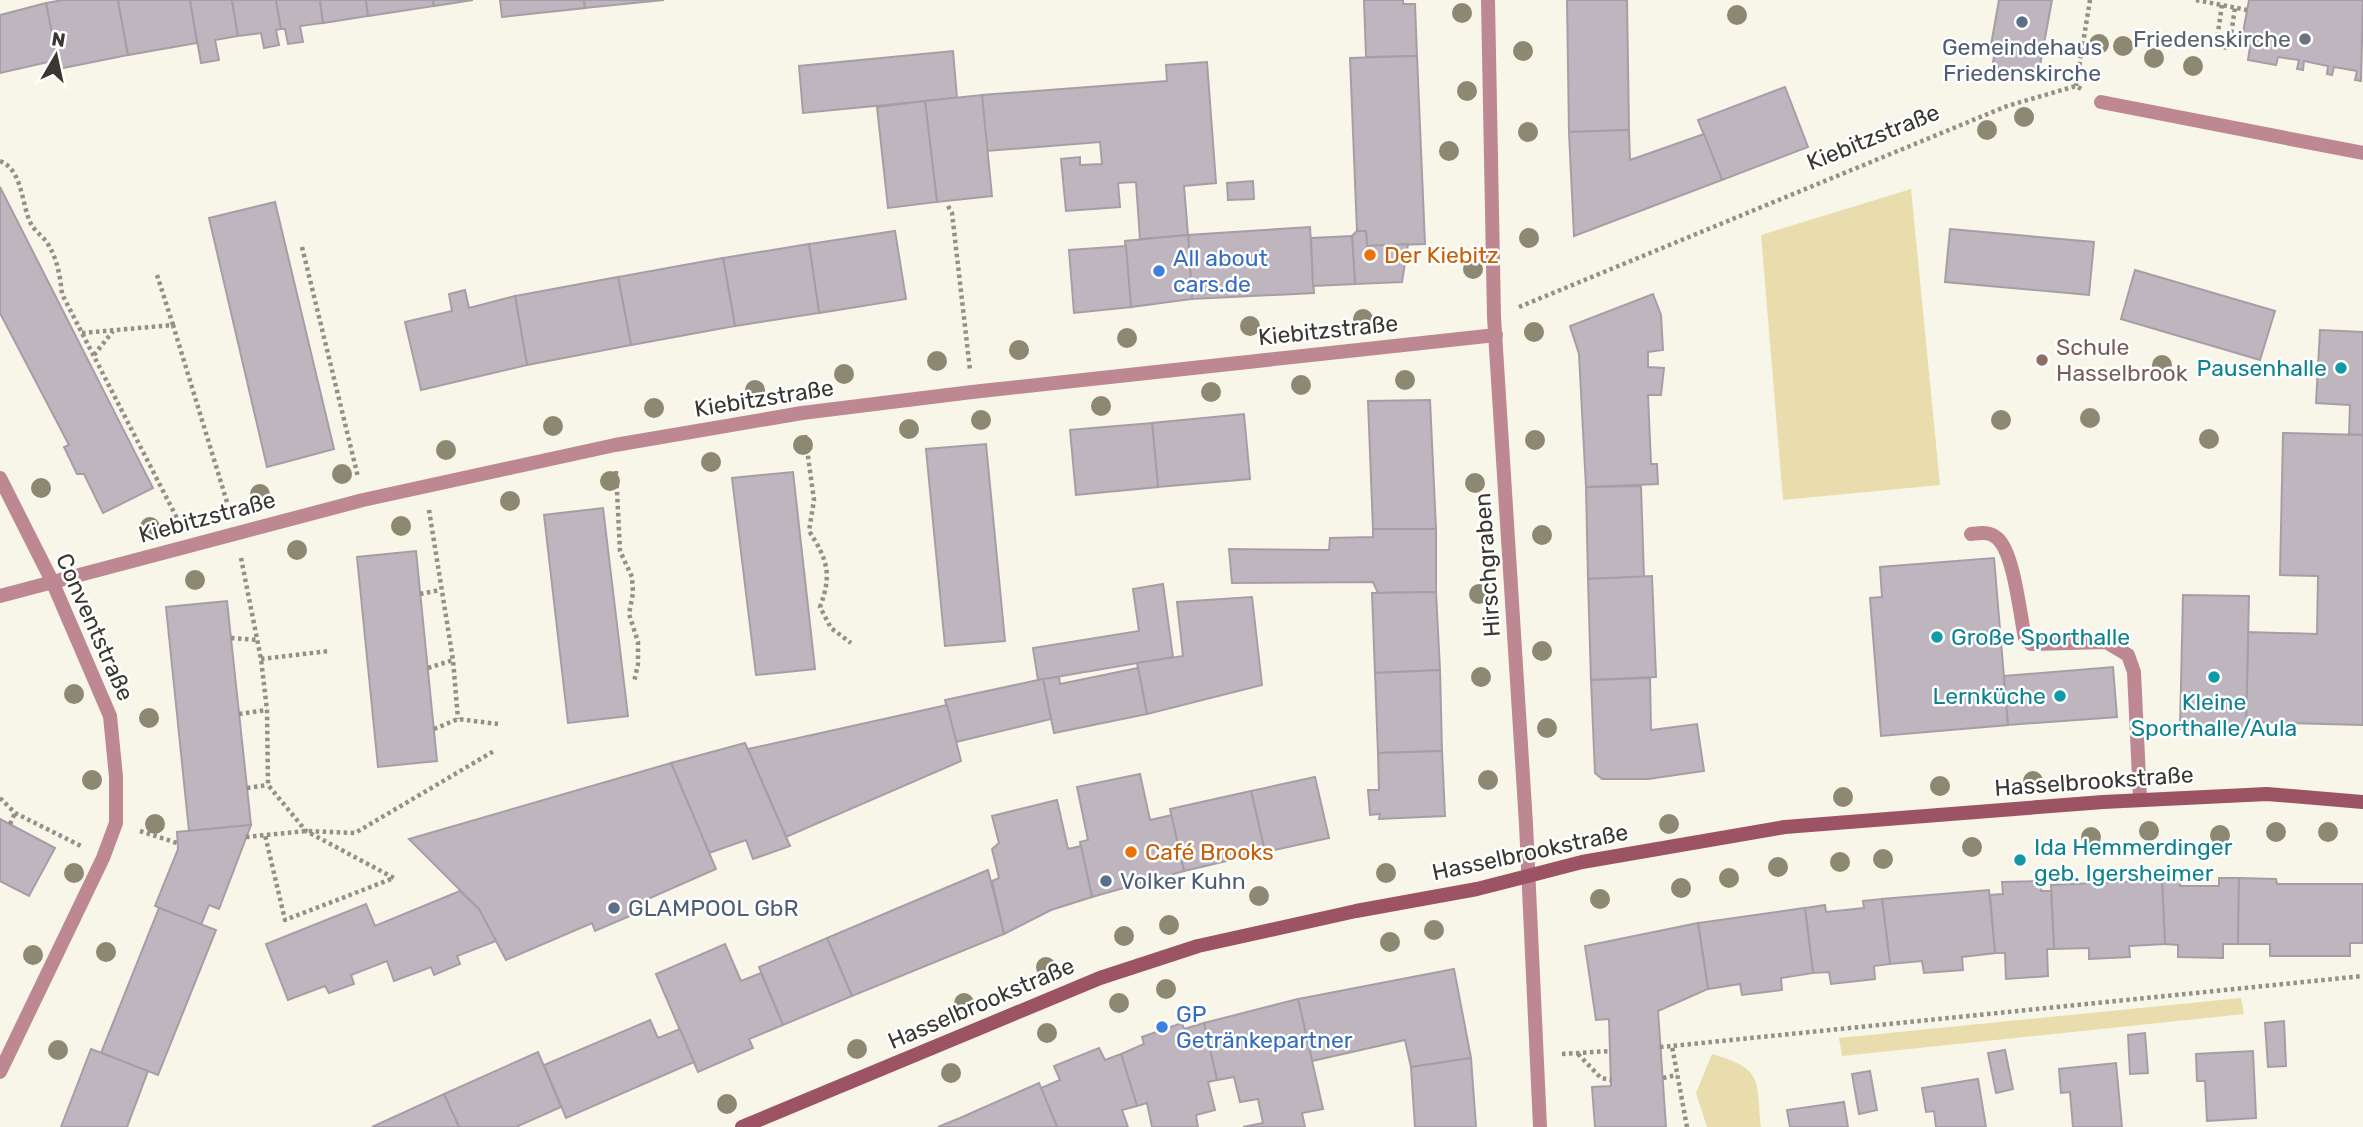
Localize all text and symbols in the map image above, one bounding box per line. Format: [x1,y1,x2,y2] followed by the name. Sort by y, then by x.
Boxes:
[2014,14,2030,30] marker: Gemeindehaus Friedenskirche
[21,21,91,91] north arrow
[2133,25,2291,53] place label: Friedenskirche
[50,27,67,52] text: N
[2297,31,2313,47] marker: Friedenskirche
[1942,33,2102,87] place label: Gemeindehaus Friedenskirche
[1803,98,1943,176] street label: Kiebitzstraße
[1384,241,1499,269] place label: Der Kiebitz
[1173,244,1268,298] place label: All about cars.de
[1362,247,1378,263] marker: Der Kiebitz
[1151,263,1167,279] marker: All about cars.de
[1257,309,1399,351] street label: Kiebitzstraße
[2056,333,2188,387] place label: Schule Hasselbrook
[2034,352,2050,368] marker: Schule Hasselbrook
[2197,354,2327,382] place label: Pausenhalle
[2333,360,2349,376] marker: Pausenhalle
[692,373,836,423] street label: Kiebitzstraße
[135,485,279,549] street label: Kiebitzstraße
[1468,492,1506,638] street label: Hirschgraben
[50,549,140,705] street label: Conventstraße
[1951,623,2130,651] place label: Große Sporthalle
[1929,629,1945,645] marker: Große Sporthalle
[2206,669,2222,685] marker: Kleine Sporthalle/Aula
[1932,682,2046,710] place label: Lernküche
[2052,688,2068,704] marker: Lernküche
[2131,688,2297,742] place label: Kleine Sporthalle/Aula
[1993,760,2195,802] street label: Hasselbrookstraße
[1429,818,1631,886] street label: Hasselbrookstraße
[2034,833,2233,887] place label: Ida Hemmerdinger geb. Igersheimer
[1145,838,1274,866] place label: Café Brooks
[1123,844,1139,860] marker: Café Brooks
[2012,852,2028,868] marker: Ida Hemmerdinger geb. Igersheimer
[1120,867,1246,895] place label: Volker Kuhn
[1098,873,1114,889] marker: Volker Kuhn
[628,894,799,922] place label: GLAMPOOL GbR
[606,900,622,916] marker: GLAMPOOL GbR
[884,951,1078,1055] street label: Hasselbrookstraße
[1176,1000,1353,1054] place label: GP Getränkepartner
[1154,1019,1170,1035] marker: GP Getränkepartner

